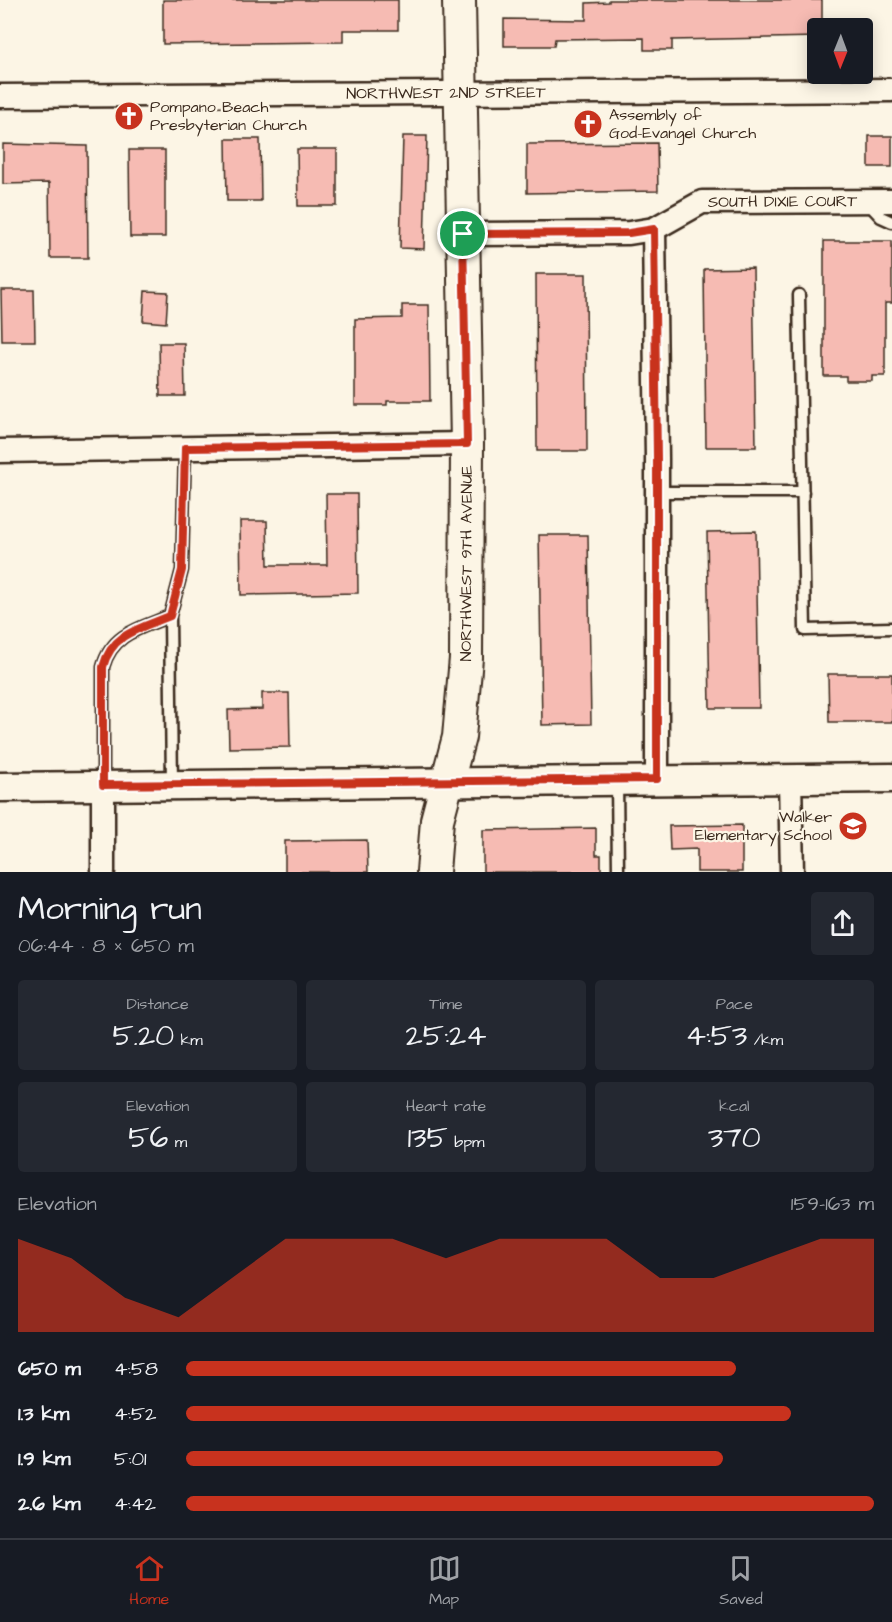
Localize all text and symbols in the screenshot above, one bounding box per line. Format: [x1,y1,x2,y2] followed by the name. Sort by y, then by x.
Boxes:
[807,18,873,84] north arrow
[807,18,873,84] map controls
[346,81,546,105] street label: NORTHWEST 2ND STREET
[150,96,307,137] place label: Pompano Beach Presbyterian Church
[113,100,145,132] church icon: Pompano Beach Presbyterian Church
[609,104,756,145] place label: Assembly of God-Evangel Church
[572,108,604,140] church icon: Assembly of God-Evangel Church
[708,190,857,213] street label: SOUTH DIXIE COURT
[437,208,488,259] pin
[446,217,479,250] icon: arrive
[455,465,478,662] street label: NORTHWEST 9TH AVENUE
[695,806,832,847] place label: Walker Elementary School
[837,810,869,842] school or university icon: Walker Elementary School
[18,886,202,932] text: Morning run
[811,892,874,955] button: share
[18,932,194,960] text: 06:44 · 8 × 650 m
[127,993,189,1015] text: Distance
[429,993,463,1015] text: Time
[716,993,753,1015] text: Pace
[113,1015,174,1057] text: 5.20
[405,1015,487,1057] text: 25:24
[685,1015,747,1057] text: 4:53
[174,1029,203,1051] text: km
[747,1029,783,1051] text: /km
[126,1095,189,1117] text: Elevation
[406,1095,486,1117] text: Heart rate
[719,1095,750,1117] text: kcal
[128,1117,168,1159] text: 56
[407,1117,448,1159] text: 135
[708,1117,761,1159] text: 370
[168,1131,187,1153] text: m
[448,1131,485,1153] text: bpm
[18,1190,97,1218] text: Elevation
[791,1190,874,1218] text: 159–163 m
[18,1355,81,1383] text: 650 m
[114,1355,158,1383] text: 4:58
[18,1400,69,1428] text: 1.3 km
[114,1400,157,1428] text: 4:52
[18,1445,71,1473] text: 1.9 km
[114,1445,147,1473] text: 5:01
[18,1490,81,1518] text: 2.6 km
[114,1490,156,1518] text: 4:42
[129,1552,169,1610] tab: Home
[428,1552,461,1610] tab: Map
[719,1552,763,1610] tab: Saved

